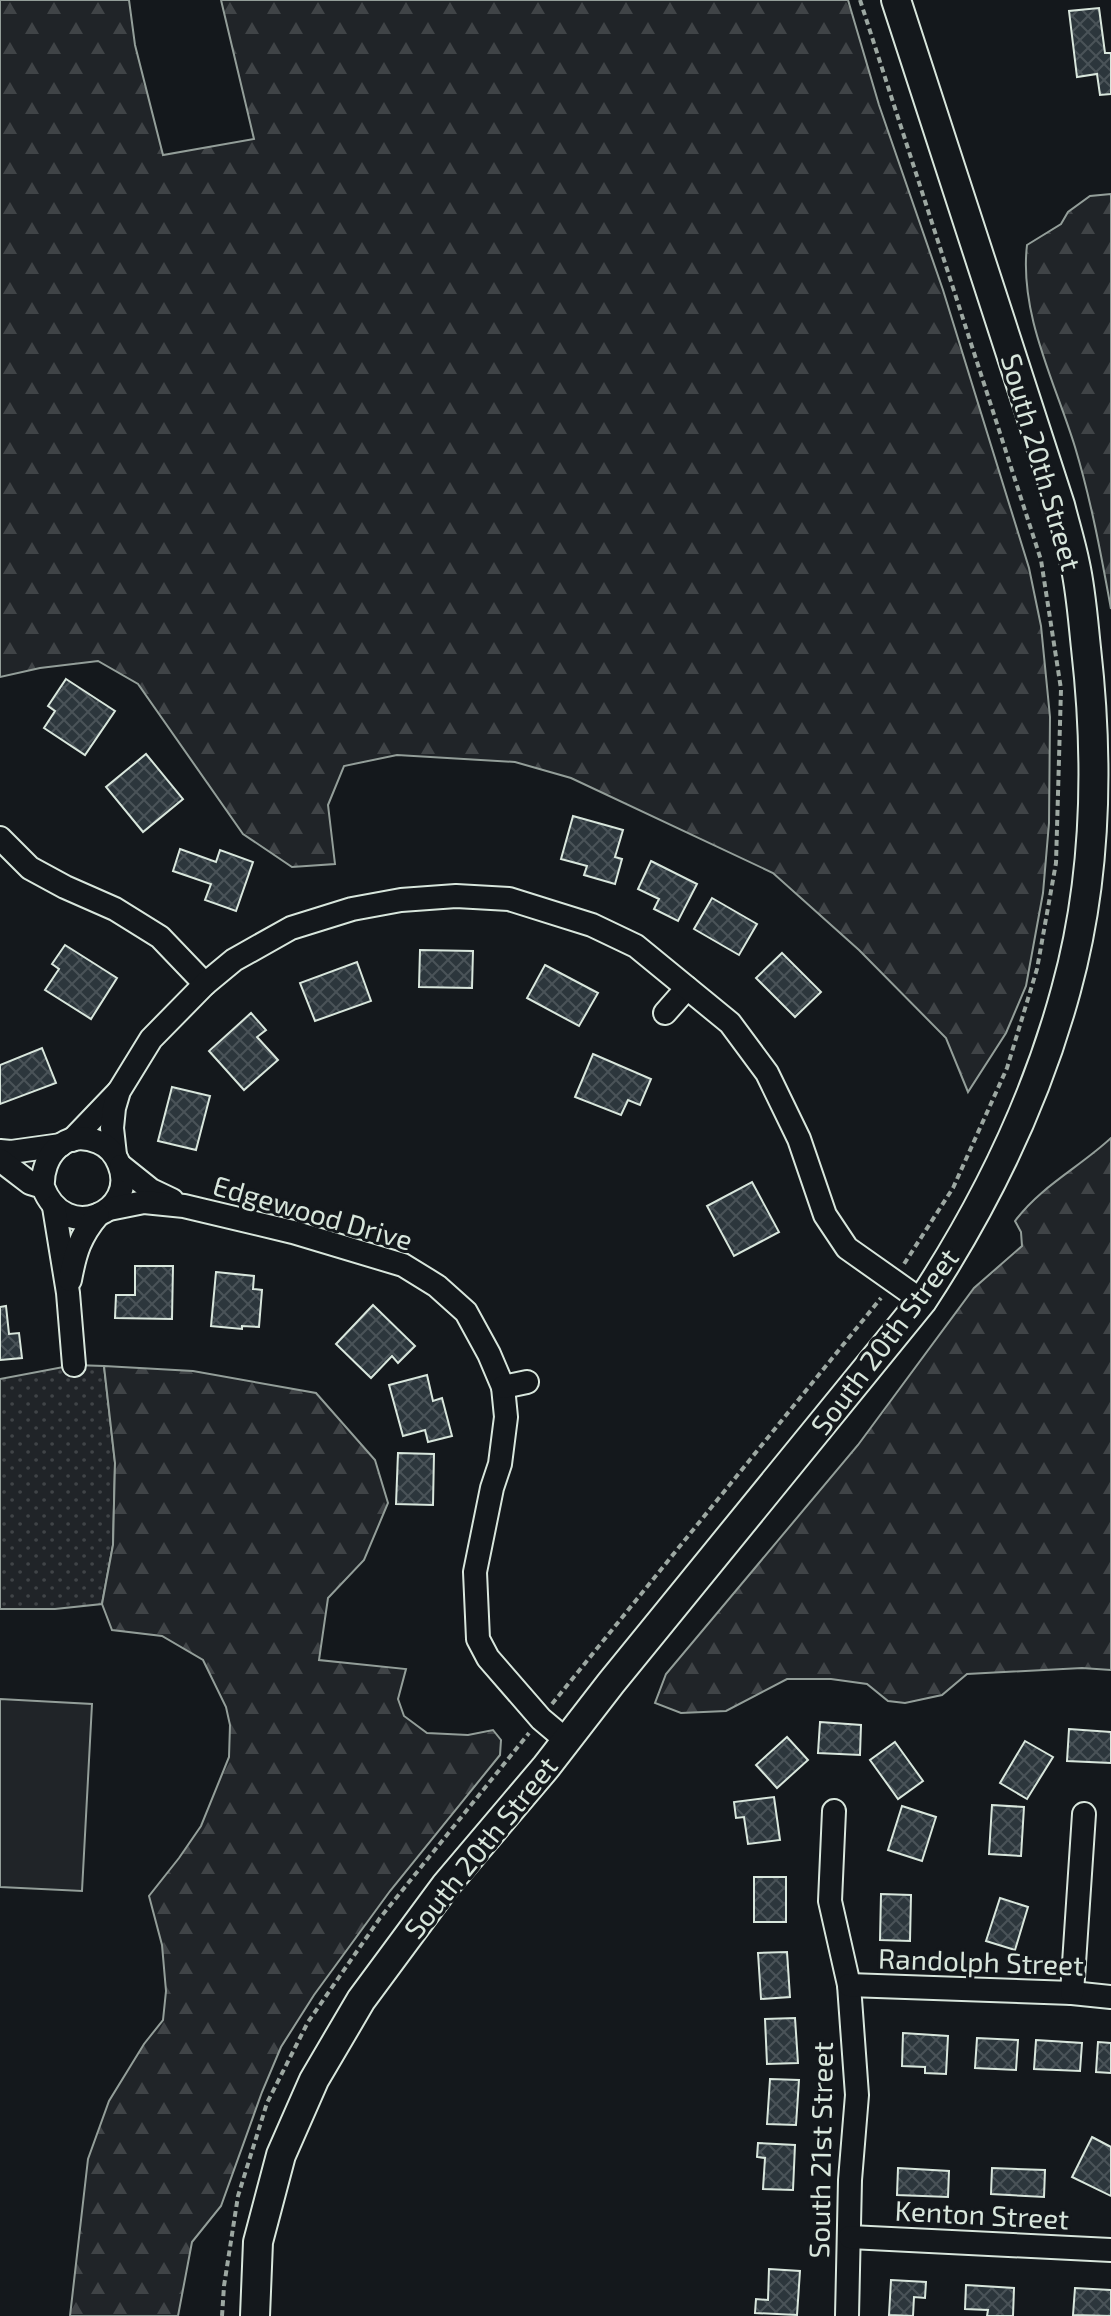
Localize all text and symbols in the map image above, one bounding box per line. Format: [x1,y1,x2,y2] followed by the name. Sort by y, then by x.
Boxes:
[995,349,1089,575] street label: South 20th Street
[209,1167,417,1257] street label: Edgewood Drive
[803,1241,965,1441] street label: South 20th Street
[396,1749,564,1945] street label: South 20th Street
[878,1940,1084,1982] street label: Randolph Street
[801,2041,839,2259] street label: South 21st Street
[894,2192,1070,2236] street label: Kenton Street

